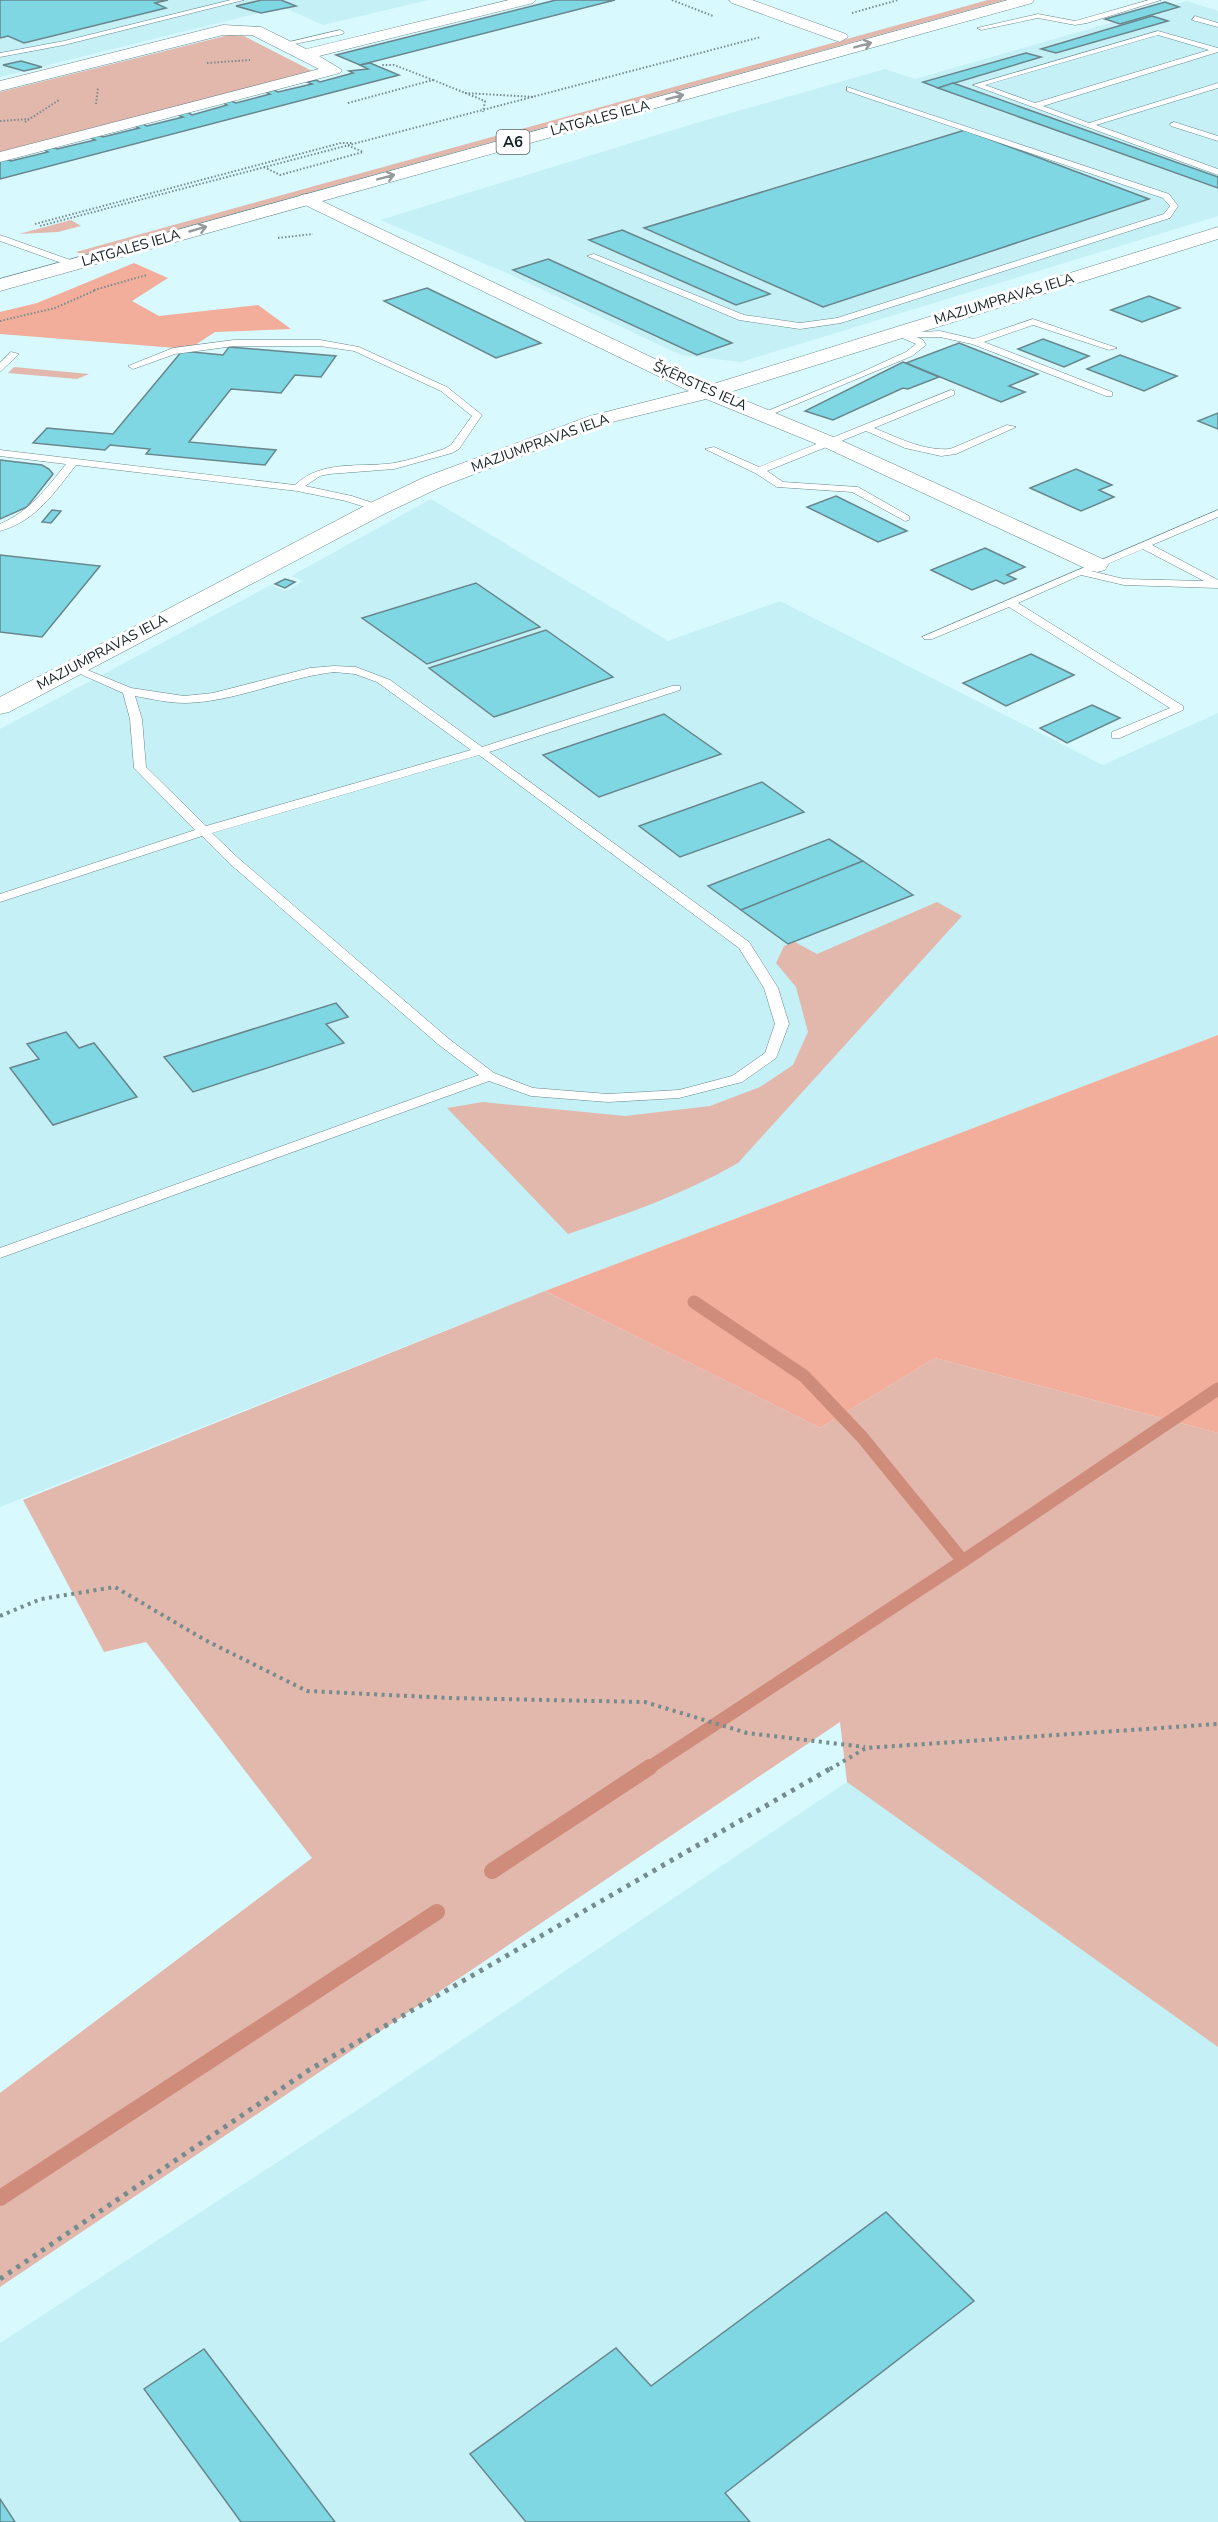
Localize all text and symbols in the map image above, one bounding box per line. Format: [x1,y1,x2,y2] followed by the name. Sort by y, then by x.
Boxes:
[853,39,872,50] one-way arrow
[665,91,684,102] one-way arrow
[548,96,652,140] street label: LATGALES IELA
[496,130,530,154] road number: A6
[376,171,395,182] one-way arrow
[188,223,207,234] one-way arrow
[79,225,183,271] street label: LATGALES IELA
[932,269,1076,329] street label: MAZJUMPRAVAS IELA
[650,357,750,415] street label: ŠĶĒRSTES IELA
[469,409,611,477] street label: MAZJUMPRAVAS IELA
[33,610,171,694] street label: MAZJUMPRAVAS IELA

